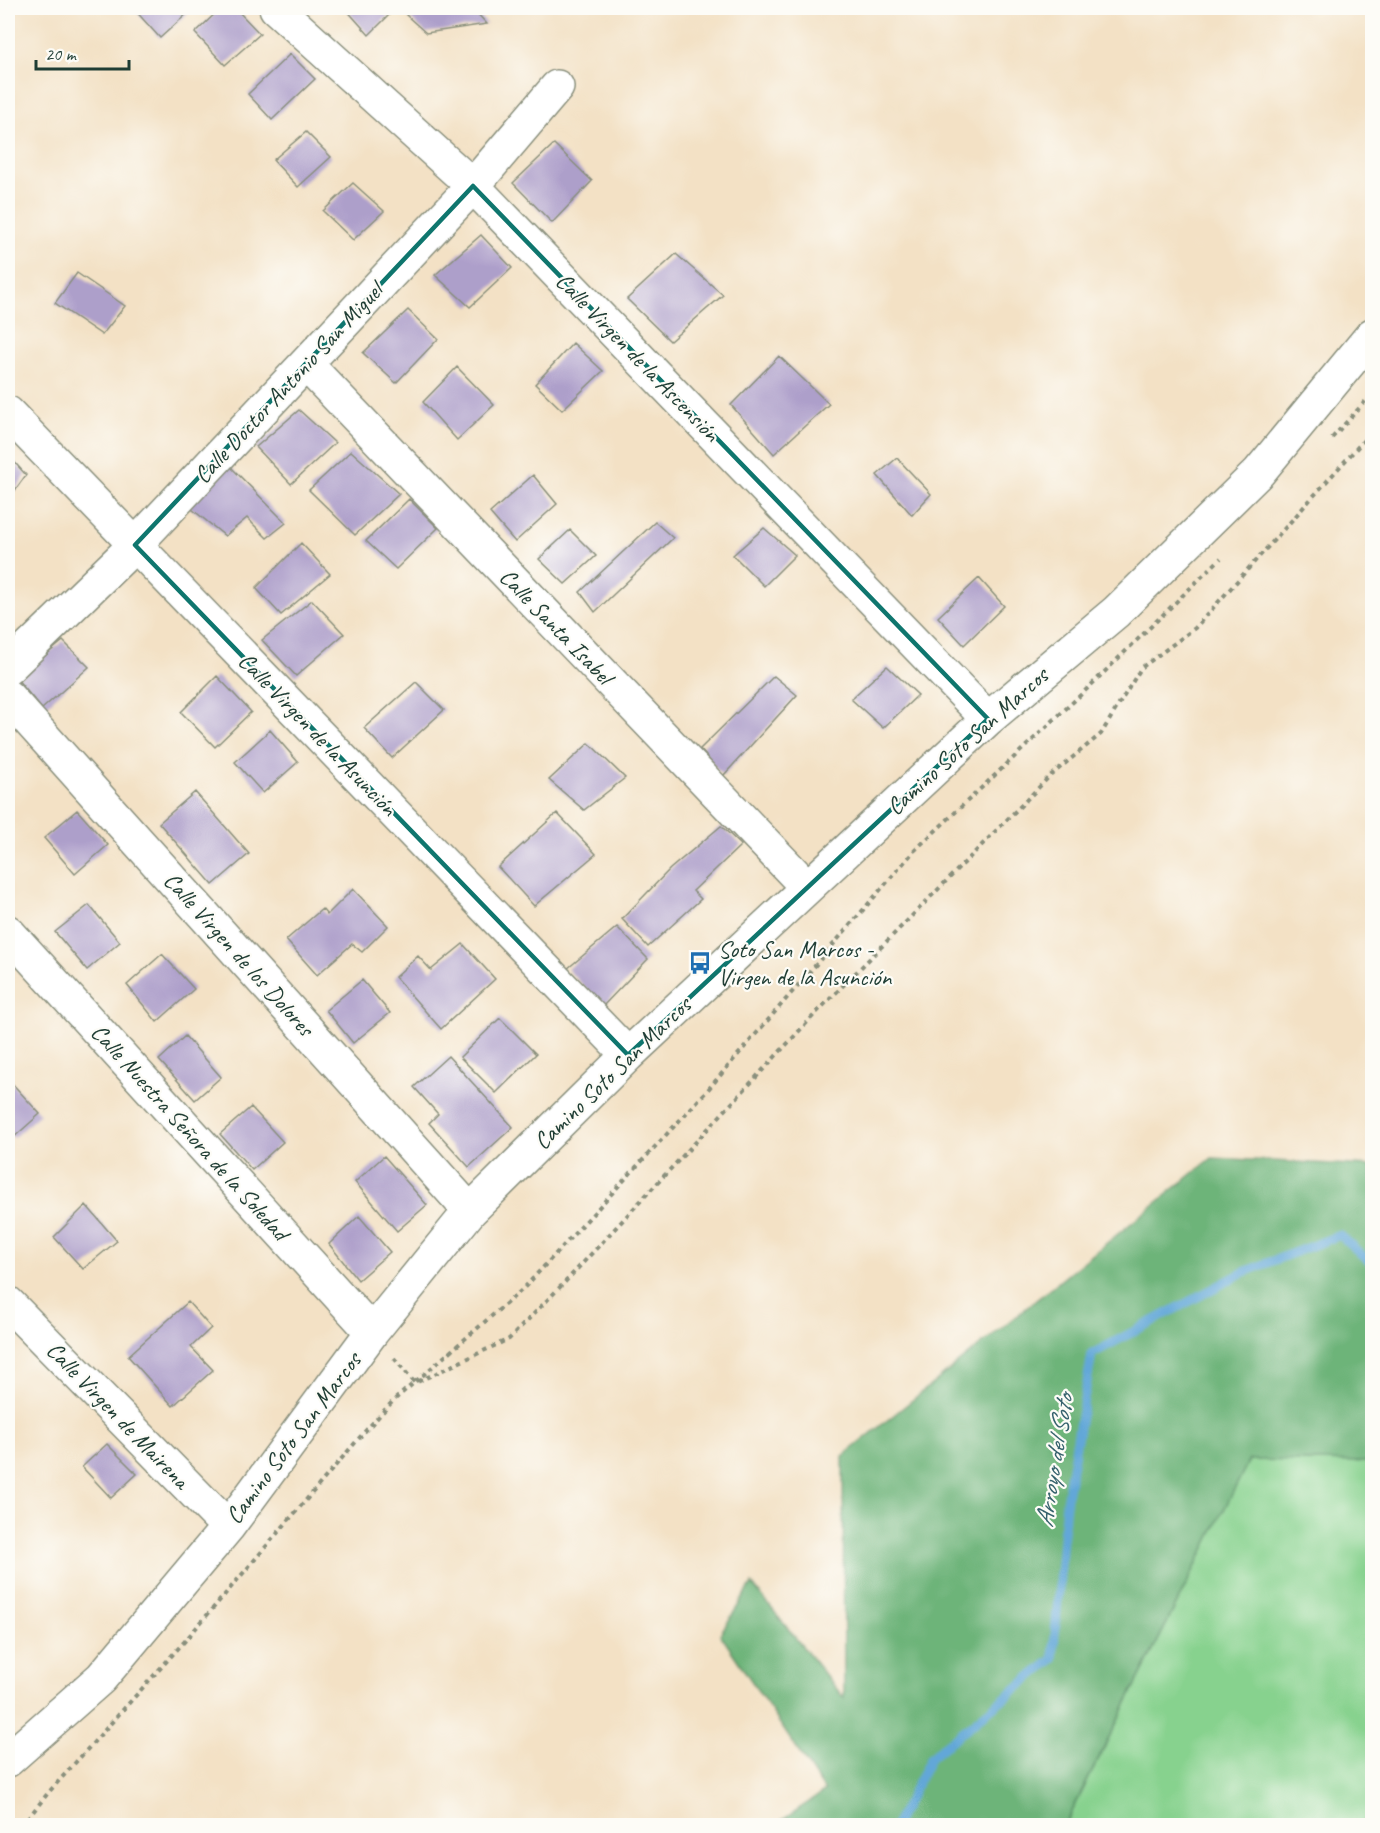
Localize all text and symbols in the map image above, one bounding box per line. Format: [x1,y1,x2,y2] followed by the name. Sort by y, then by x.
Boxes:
[36,33,129,71] scale bar
[45,43,78,65] text: 20 m
[549,266,727,449] street label: Calle Virgen de la Ascensión
[187,274,391,490] street label: Calle Doctor Antonio San Miguel
[493,562,622,693] street label: Calle Santa Isabel
[232,646,405,823] street label: Calle Virgen de la Asunción
[880,659,1056,821] street label: Camino Soto San Marcos
[157,866,322,1044] street label: Calle Virgen de los Dolores
[718,934,893,992] place label: Soto San Marcos - Virgen de la Asunción
[687,950,713,976] bus stop icon: Soto San Marcos - Virgen de la Asunción
[527,988,699,1156] street label: Camino Soto San Marcos
[85,1017,298,1249] street label: Calle Nuestra Señora de la Soledad
[40,1335,197,1496] street label: Calle Virgen de Mairena
[219,1344,369,1530] street label: Camino Soto San Marcos
[1027,1388,1082,1530] water label: Arroyo del Soto

